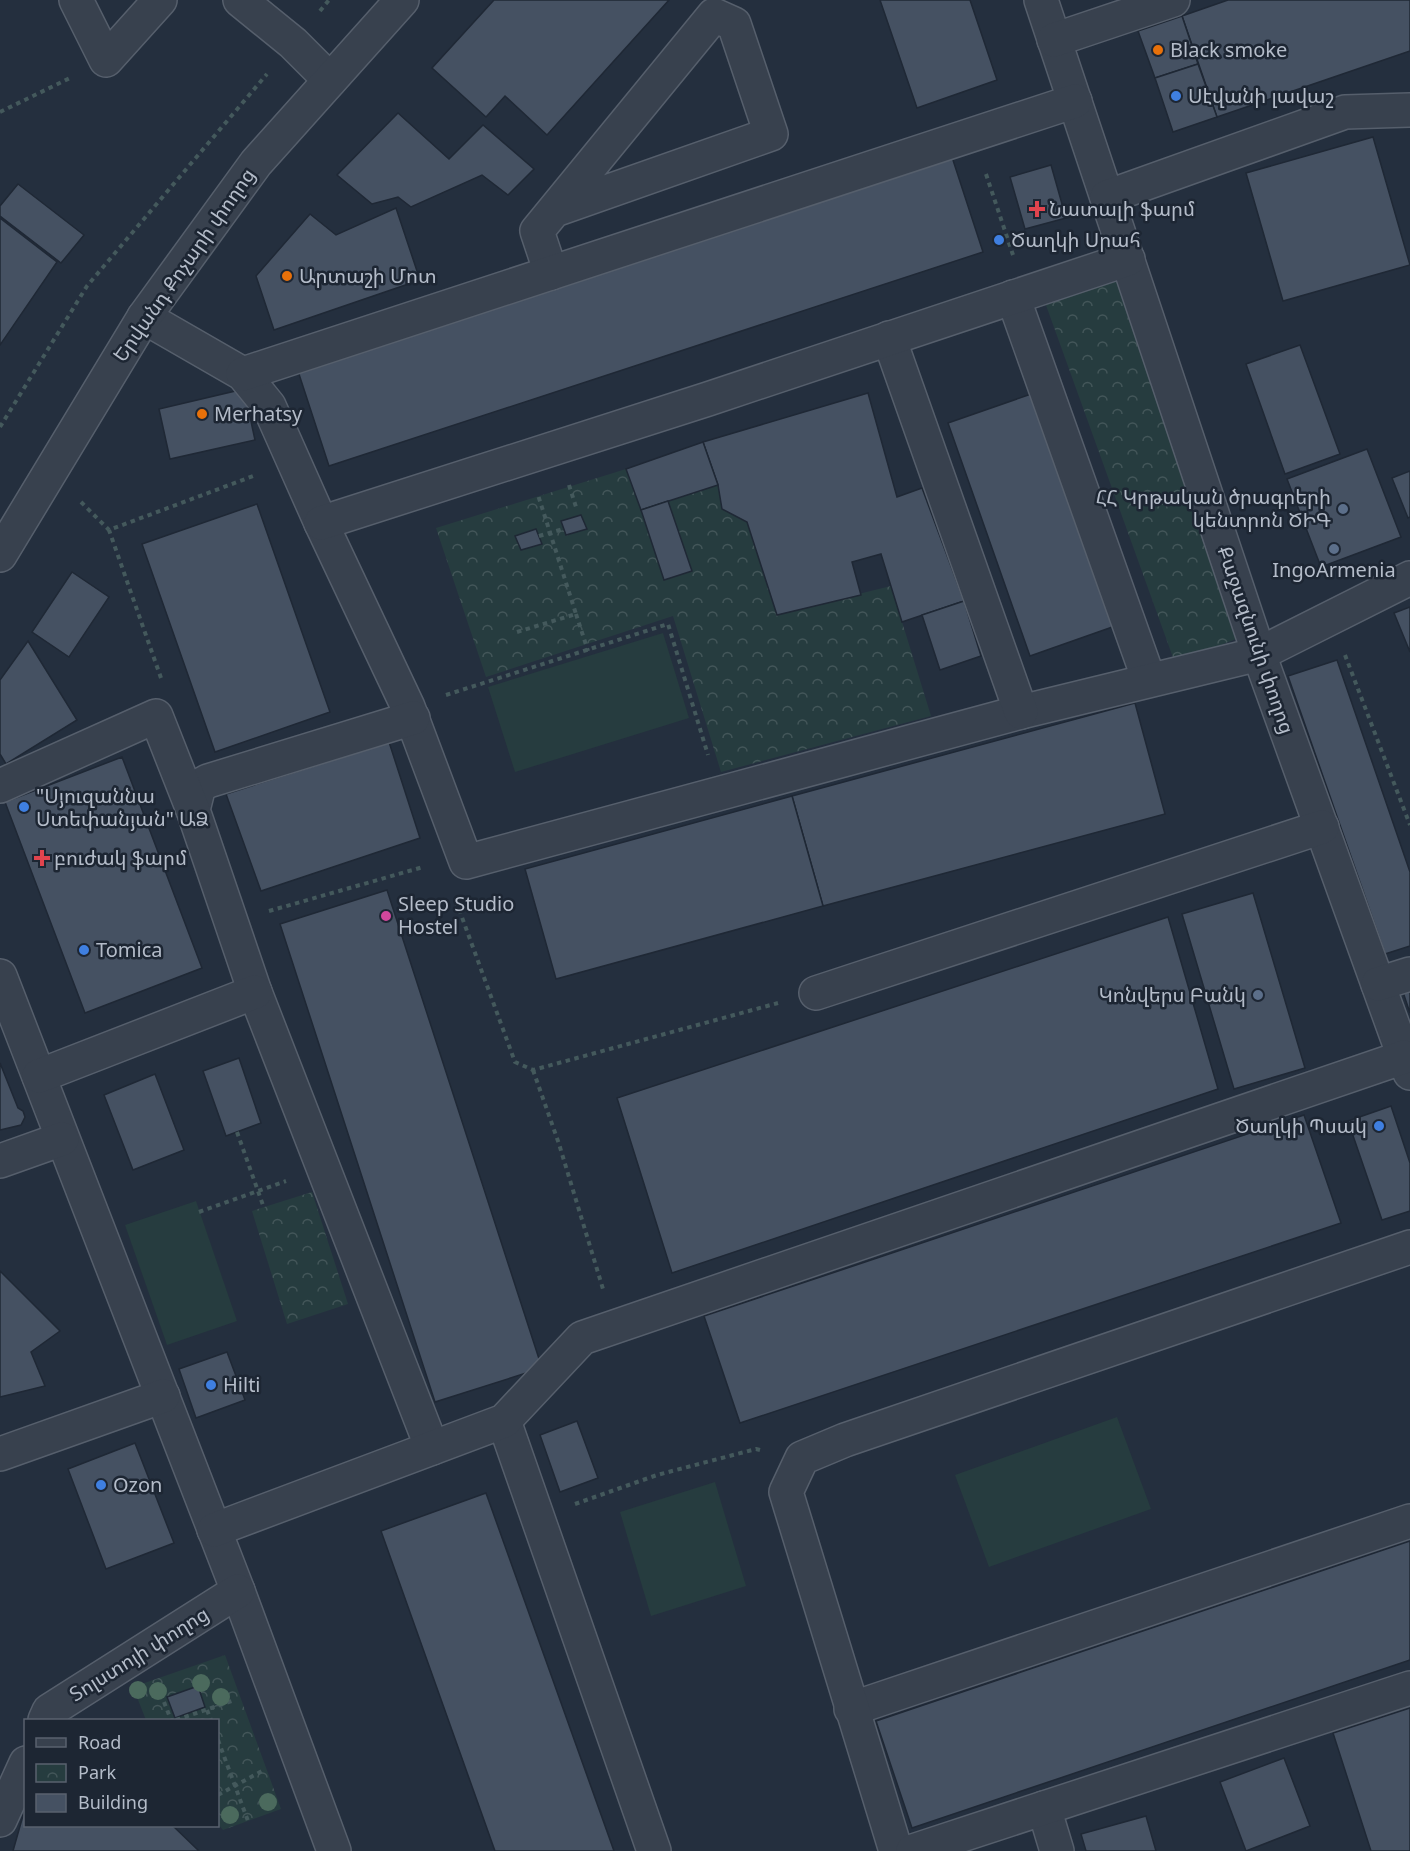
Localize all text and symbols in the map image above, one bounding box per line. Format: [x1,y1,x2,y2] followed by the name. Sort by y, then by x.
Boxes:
[1170,36,1287,63] place label: Black smoke
[1151,43,1165,57] marker: Black smoke
[1188,82,1334,109] place label: Սէվանի լավաշ
[1169,89,1183,103] marker: Սէվանի լավաշ
[106,162,261,367] street label: Երվանդ Քոչարի փողոց
[1049,195,1195,222] place label: Նատալի ֆարմ
[1030,202,1044,216] marker: Նատալի ֆարմ
[1011,226,1141,253] place label: Ծաղկի Սրահ
[992,233,1006,247] marker: Ծաղկի Սրահ
[299,262,437,289] place label: Արտաշի Մոտ
[280,269,294,283] marker: Արտաշի Մոտ
[214,400,303,427] place label: Merhatsy
[195,407,209,421] marker: Merhatsy
[1096,483,1331,533] place label: ՀՀ Կրթական ծրագրերի կենտրոն ԾԻԳ
[1336,502,1350,516] marker: ՀՀ Կրթական ծրագրերի կենտրոն ԾԻԳ
[1212,542,1301,737] street label: Քաջազնունի փողոց
[1327,542,1341,556] marker: IngoArmenia
[1272,556,1396,583] place label: IngoArmenia
[36,782,209,832] place label: "Սյուզաննա Ստեփանյան" ԱՁ
[17,800,31,814] marker: "Սյուզաննա Ստեփանյան" ԱՁ
[54,844,187,871] place label: բուժակ ֆարմ
[35,851,49,865] marker: բուժակ ֆարմ
[398,890,514,940] place label: Sleep Studio Hostel
[379,909,393,923] marker: Sleep Studio Hostel
[96,936,163,963] place label: Tomica
[77,943,91,957] marker: Tomica
[1099,981,1246,1008] place label: Կոնվերս Բանկ
[1251,988,1265,1002] marker: Կոնվերս Բանկ
[1235,1112,1367,1139] place label: Ծաղկի Պսակ
[1372,1119,1386,1133] marker: Ծաղկի Պսակ
[223,1371,261,1398] place label: Hilti
[204,1378,218,1392] marker: Hilti
[113,1471,162,1498] place label: Ozon
[94,1478,108,1492] marker: Ozon
[64,1600,214,1707] street label: Տոլստոյի փողոց
[24,1719,219,1827] legend
[78,1730,121,1754] text: Road
[78,1760,116,1784] text: Park
[78,1790,148,1814] text: Building

